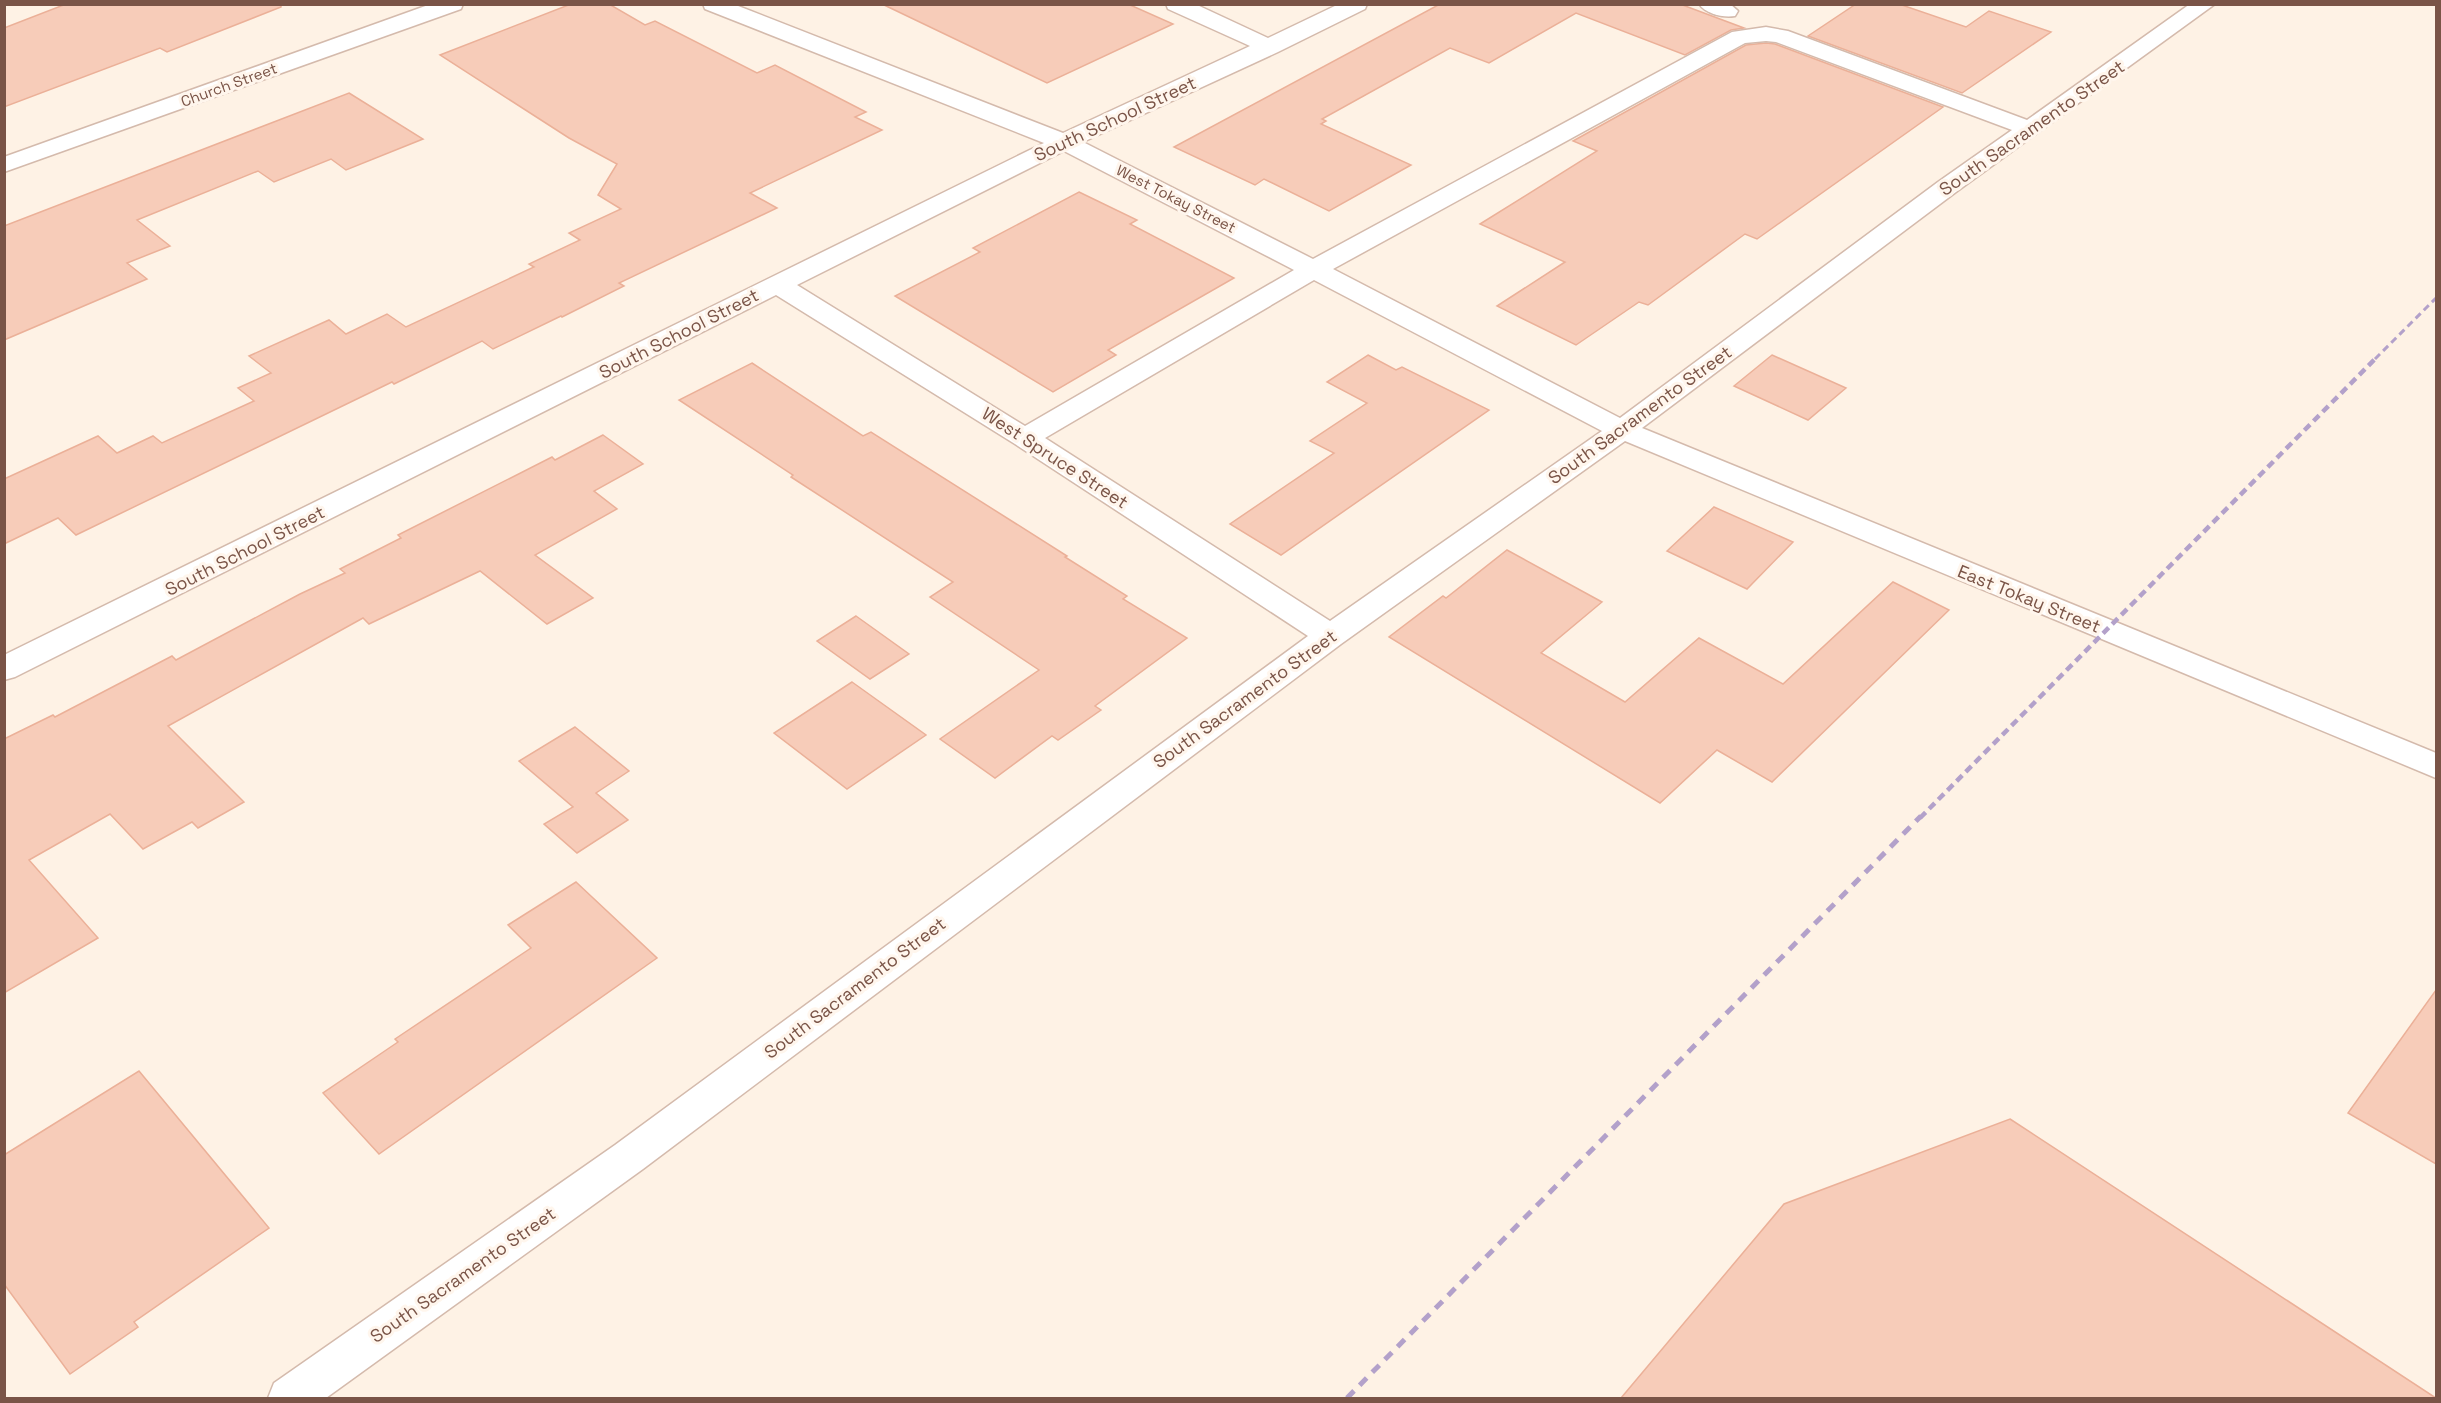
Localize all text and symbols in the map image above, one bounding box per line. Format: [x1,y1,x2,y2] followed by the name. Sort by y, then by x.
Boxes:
[1934,55,2129,201] street label: South Sacramento Street
[178,58,280,111] street label: Church Street
[1030,71,1200,166] street label: South School Street
[1113,160,1239,237] street label: West Tokay Street
[595,283,763,384] street label: South School Street
[1543,340,1736,489] street label: South Sacramento Street
[978,402,1133,513] street label: West Spruce Street
[161,500,329,601] street label: South School Street
[1954,559,2104,638] street label: East Tokay Street
[1148,624,1341,773] street label: South Sacramento Street
[759,912,950,1063] street label: South Sacramento Street
[365,1202,560,1348] street label: South Sacramento Street

